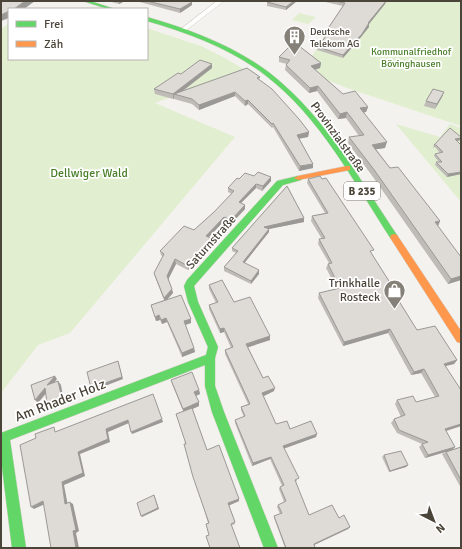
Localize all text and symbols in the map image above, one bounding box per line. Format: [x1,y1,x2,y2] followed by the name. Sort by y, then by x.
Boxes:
[8,8,148,60] legend
[44,17,63,32] text: Frei
[281,24,307,57] building icon: Deutsche Telekom AG
[310,26,360,50] place label: Deutsche Telekom AG
[44,37,63,52] text: Zäh
[371,46,452,70] park label: Kommunalfriedhof Bövinghausen
[307,99,368,176] street label: Provinzialstraße
[50,166,128,181] park label: Dellwiger Wald
[344,182,380,200] road number: B 235
[183,212,240,273] street label: Saturnstraße
[329,276,380,305] place label: Trinkhalle Rosteck
[382,277,408,310] shop icon: Trinkhalle Rosteck
[12,375,108,426] street label: Am Rhader Holz
[414,501,454,541] north arrow
[433,521,448,535] text: N

